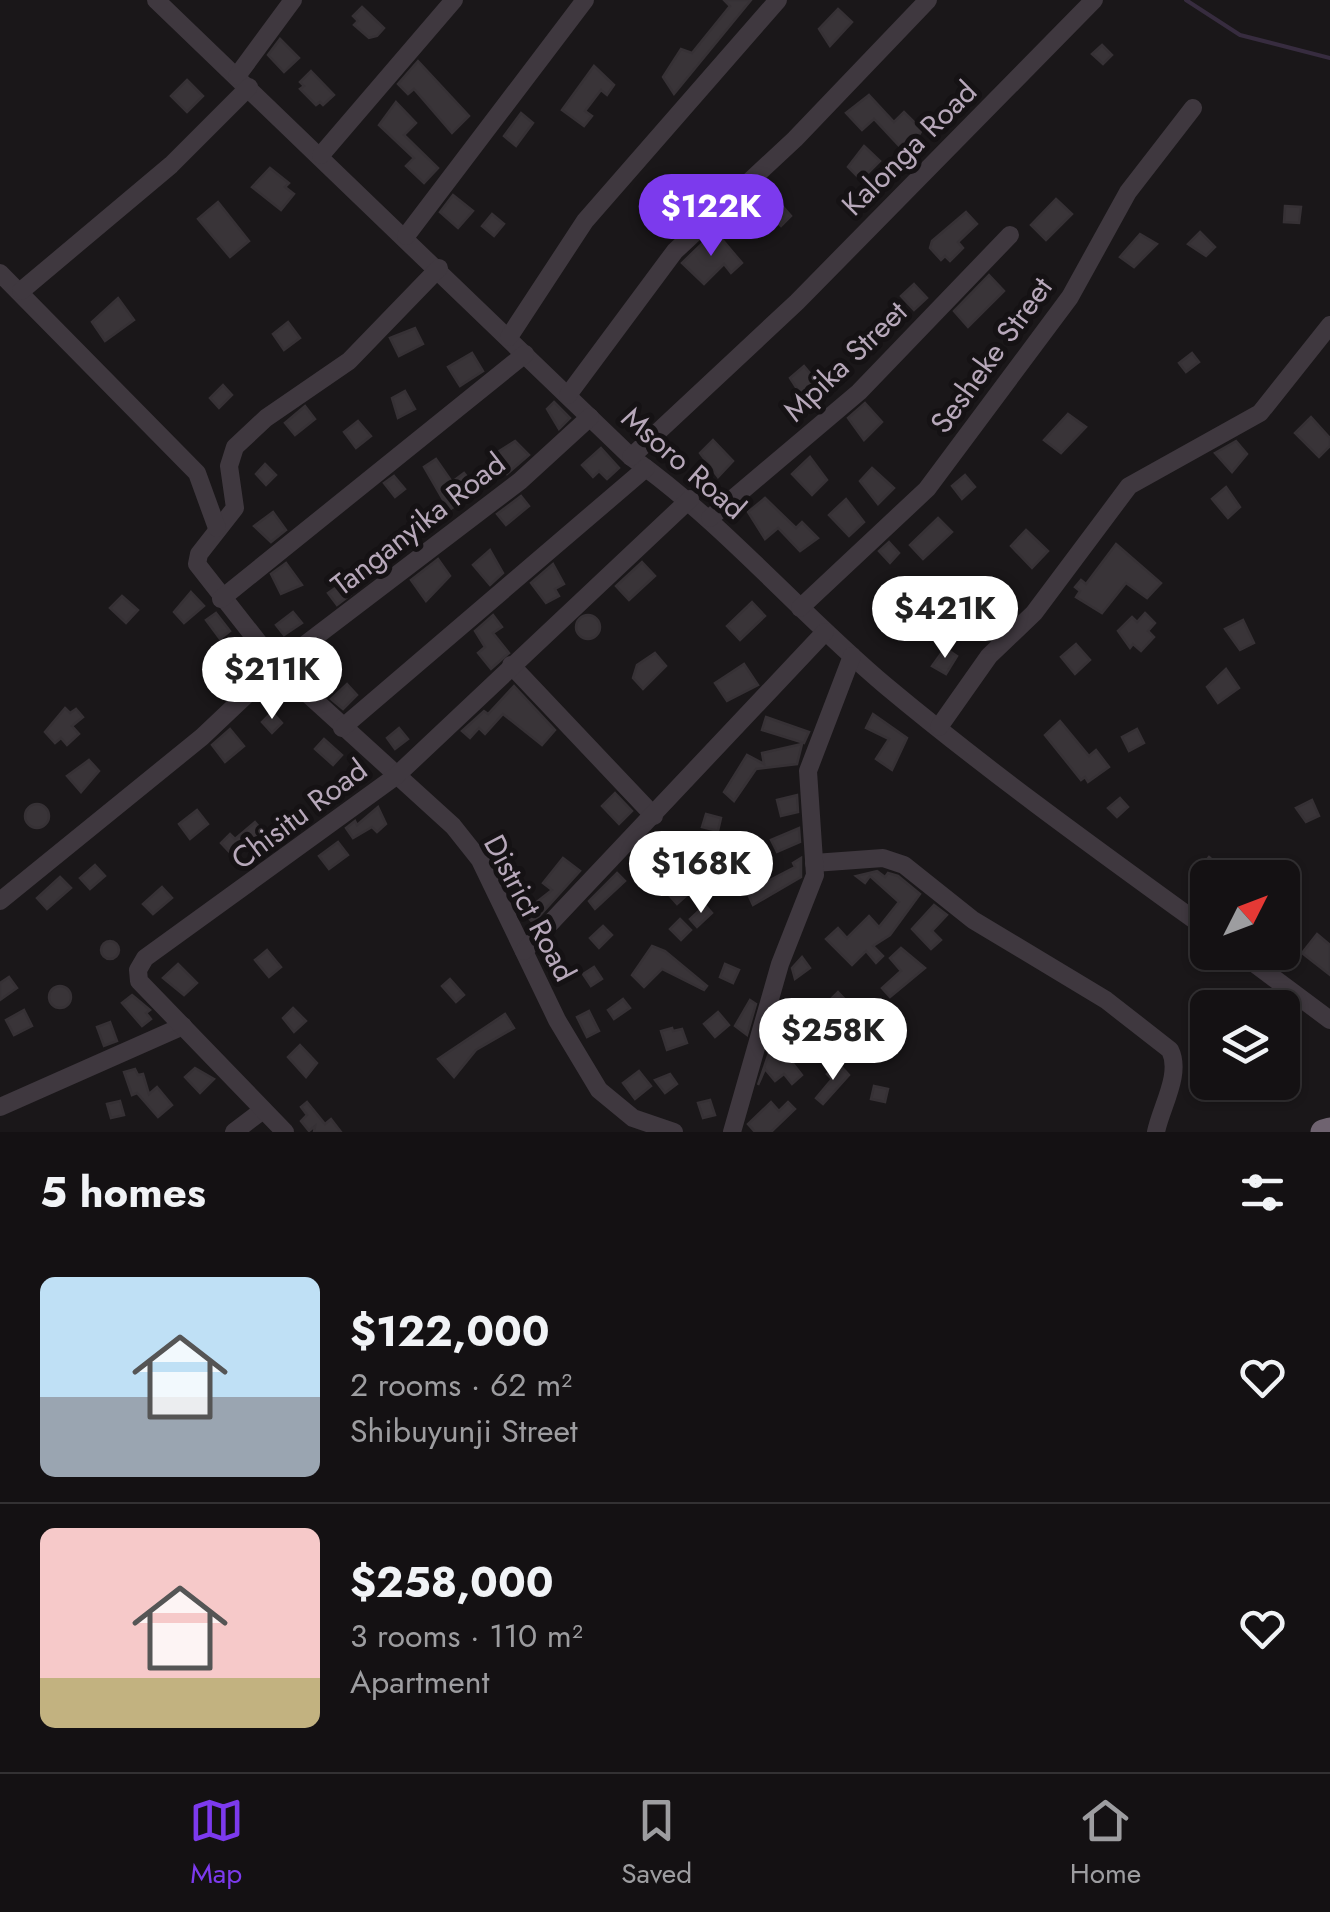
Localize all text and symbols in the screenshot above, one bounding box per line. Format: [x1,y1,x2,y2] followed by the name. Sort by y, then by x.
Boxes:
[832,71,986,225] street label: Kalonga Road
[641,174,781,259] pin: $122K
[661,183,761,229] text: $122K
[920,267,1063,442] street label: Sesheke Street
[773,290,917,431] street label: Mpika Street
[612,397,756,529] street label: Msoro Road
[322,442,514,606] street label: Tanganyika Road
[875,576,1015,661] pin: $421K
[894,585,996,631] text: $421K
[202,637,342,722] pin: $211K
[224,646,320,692] text: $211K
[222,748,376,880] street label: Chisitu Road
[473,827,587,989] street label: District Road
[631,831,771,916] pin: $168K
[651,840,751,886] text: $168K
[1190,860,1300,970] north arrow
[1190,860,1300,1100] map controls
[1190,990,1300,1100] button: layers
[763,998,903,1083] pin: $258K
[781,1007,885,1053] text: $258K
[40,1162,206,1223] text: 5 homes
[1235,1165,1290,1220] icon: filters
[350,1301,550,1362] text: $122,000
[120,1317,240,1437] icon: home
[1235,1350,1290,1405] icon: heart
[350,1362,572,1408] text: 2 rooms · 62 m²
[350,1408,578,1454] text: Shibuyunji Street
[350,1552,554,1613] text: $258,000
[120,1568,240,1688] icon: home
[1235,1601,1290,1656] icon: heart
[350,1613,583,1659] text: 3 rooms · 110 m²
[350,1659,489,1705] text: Apartment
[189,1793,244,1894] tab: Map
[621,1793,692,1894] tab: Saved
[1070,1793,1141,1894] tab: Home

